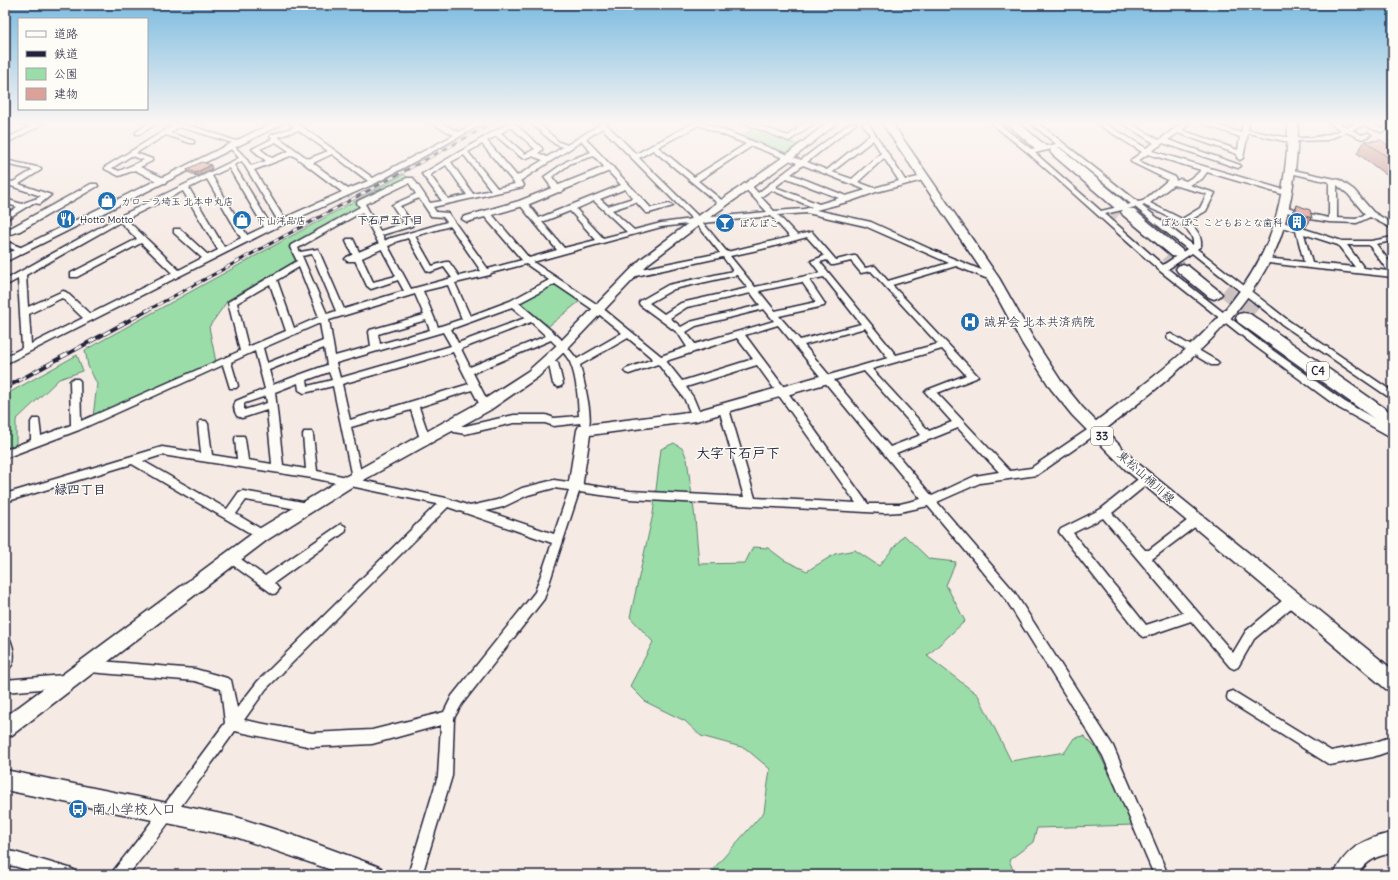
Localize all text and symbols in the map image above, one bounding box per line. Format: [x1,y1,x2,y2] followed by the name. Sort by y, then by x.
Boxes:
[18,18,148,110] legend
[54,26,78,41] text: 道路
[54,46,78,61] text: 鉄道
[54,66,78,81] text: 公園
[54,86,78,101] text: 建物
[96,190,118,212] shop icon: カローラ埼玉 北本中丸店
[121,195,233,208] place label: カローラ埼玉 北本中丸店
[55,208,77,230] restaurant icon: Hotto Motto
[231,209,253,231] shop icon: 下山洋品店
[1286,211,1308,233] building icon: ぽんぽこ こどもおとな歯科
[714,212,736,234] bar icon: ぽんぽこ
[80,213,134,226] place label: Hotto Motto
[357,213,423,227] district label: 下石戸五丁目
[256,214,306,227] place label: 下山洋品店
[1161,216,1283,229] place label: ぽんぽこ こどもおとな歯科
[739,217,779,230] place label: ぽんぽこ
[959,311,981,333] hospital icon: 誠昇会 北本共済病院
[984,314,1095,329] place label: 誠昇会 北本共済病院
[1307,362,1329,380] road number: C4
[1091,427,1113,445] road number: 33
[696,444,780,462] district label: 大字下石戸下
[1115,447,1178,506] street label: 東松山桶川線
[54,481,106,498] district label: 緑四丁目
[67,798,89,820] bus stop icon: 南小学校入口
[92,800,176,818] place label: 南小学校入口

